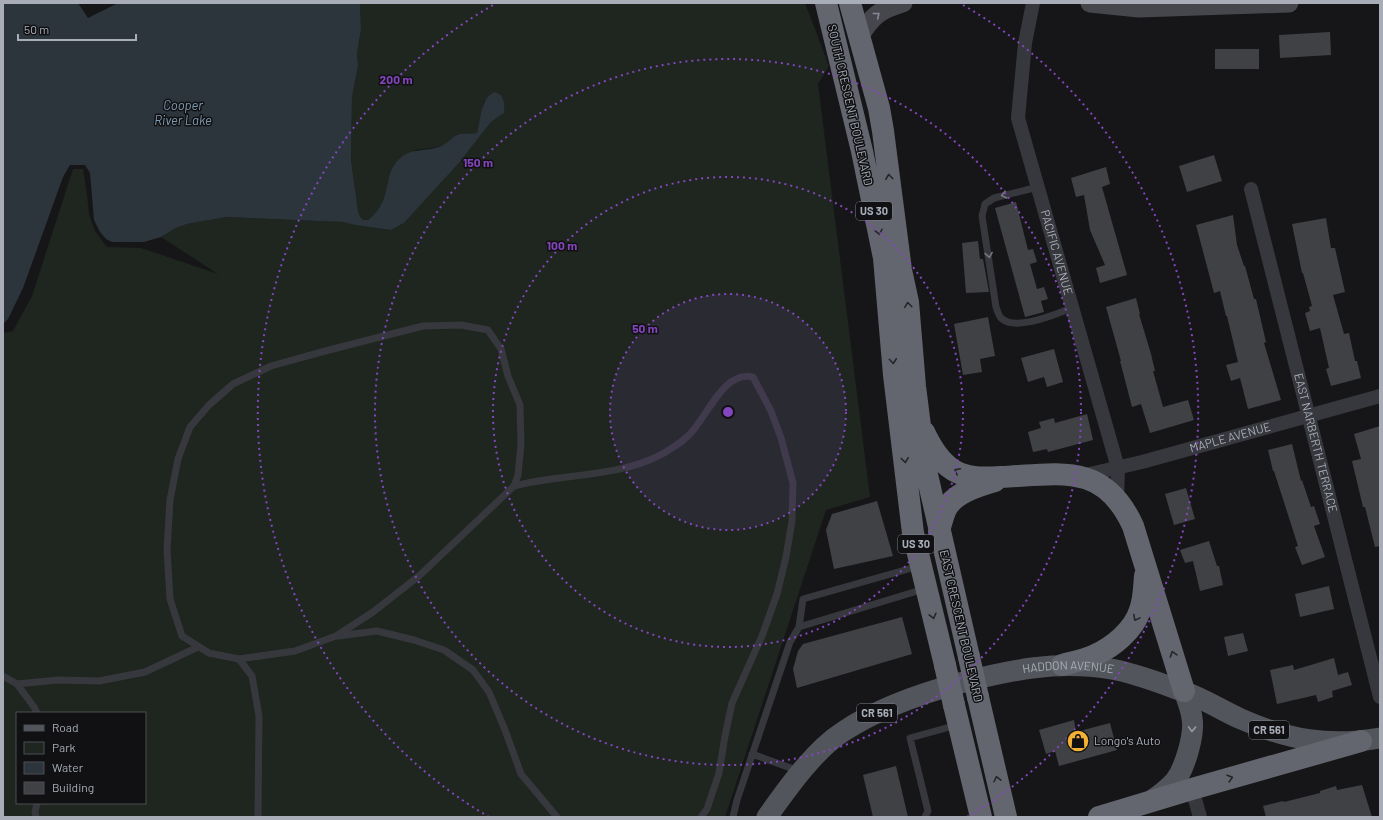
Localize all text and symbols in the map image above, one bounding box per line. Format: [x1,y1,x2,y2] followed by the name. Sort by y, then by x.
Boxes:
[873,12,880,19] one-way arrow
[18,16,136,42] scale bar
[24,22,49,36] text: 50 m
[826,23,876,187] street label: SOUTH CRESCENT BOULEVARD
[380,72,412,86] text: 200 m
[154,97,212,128] water label: Cooper River Lake
[463,155,493,169] text: 150 m
[885,174,894,180] one-way arrow
[1001,191,1008,199] one-way arrow
[856,202,892,220] road number: US 30
[1039,208,1076,296] street label: PACIFIC AVENUE
[874,229,882,235] one-way arrow
[547,238,577,252] text: 100 m
[984,252,993,258] one-way arrow
[904,302,913,308] one-way arrow
[632,321,658,335] text: 50 m
[888,358,897,364] one-way arrow
[1292,372,1341,514] street label: EAST NARBERTH TERRACE
[721,405,735,419] centre of rings
[1188,419,1272,455] street label: MAPLE AVENUE
[900,457,909,463] one-way arrow
[953,468,961,476] one-way arrow
[898,535,934,553] road number: US 30
[938,548,986,703] street label: EAST CRESCENT BOULEVARD
[928,612,937,619] one-way arrow
[1133,614,1141,621] one-way arrow
[1169,651,1178,658] one-way arrow
[1021,658,1115,675] street label: HADDON AVENUE
[857,704,897,722] road number: CR 561
[16,712,146,804] legend
[52,720,79,734] text: Road
[1249,721,1289,739] road number: CR 561
[1188,726,1197,732] one-way arrow
[1065,728,1091,754] shop icon: Longo's Auto
[1094,733,1161,747] place label: Longo's Auto
[52,740,76,754] text: Park
[52,760,84,774] text: Water
[1226,774,1233,783] one-way arrow
[994,776,1002,782] one-way arrow
[52,780,94,794] text: Building

